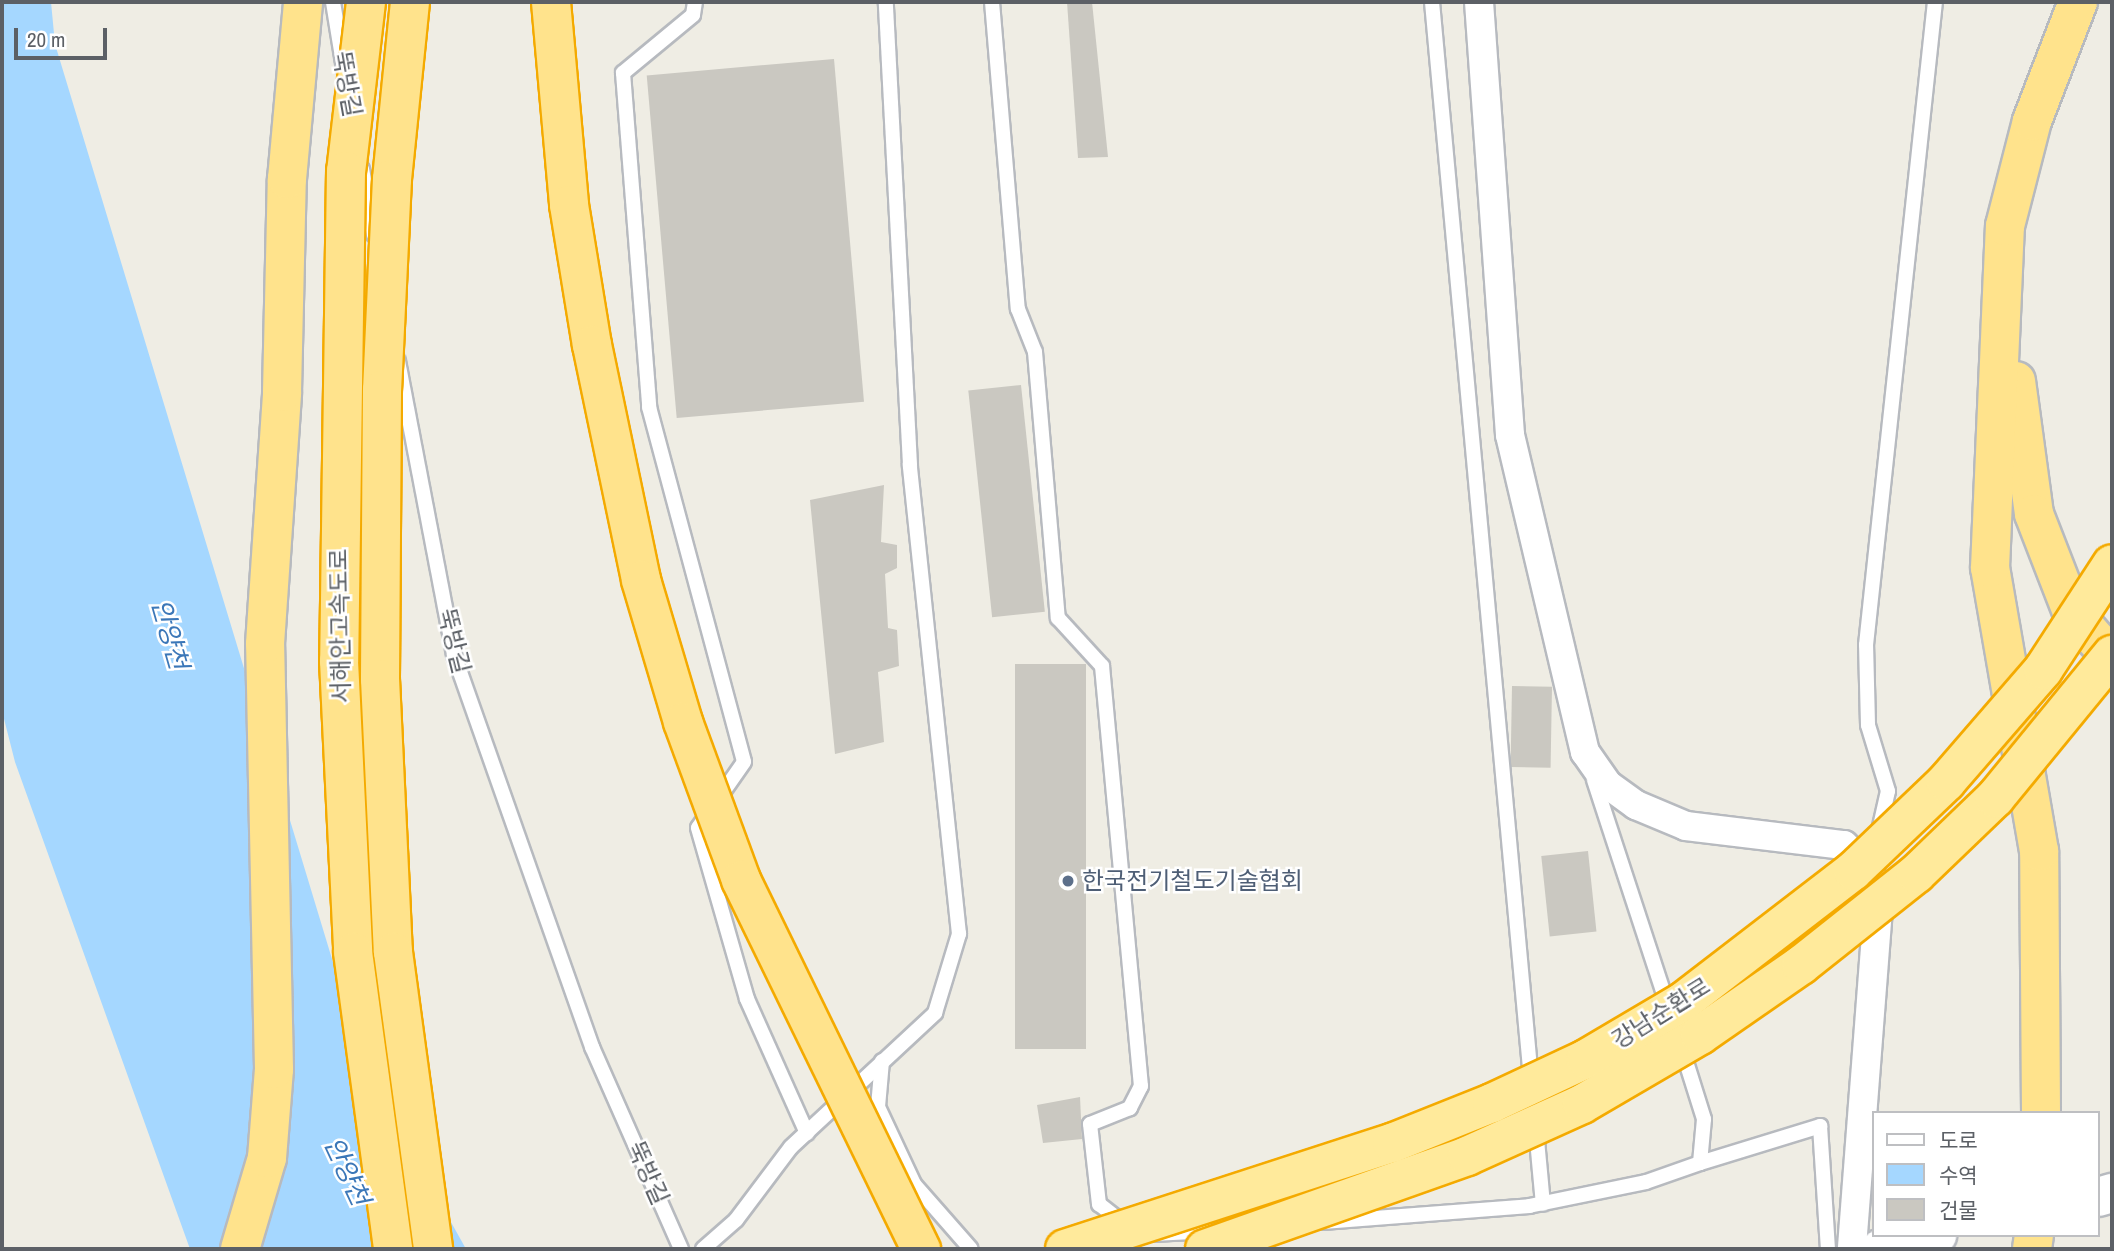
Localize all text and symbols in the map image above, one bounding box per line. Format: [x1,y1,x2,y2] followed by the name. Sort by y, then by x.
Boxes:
[18,14,110,58] scale bar
[27,25,65,54] text: 20 m
[327,49,367,119] street label: 뚝방길
[324,548,356,704] street label: 서해안고속도로
[145,595,195,673] water label: 안양천
[432,605,476,677] street label: 뚝방길
[1082,867,1303,895] place label: 한국전기철도기술협회
[1060,873,1076,889] marker: 한국전기철도기술협회
[1607,972,1715,1054] street label: 강남순환로
[1872,1111,2100,1237] legend
[1939,1126,1978,1155] text: 도로
[318,1132,376,1210] water label: 안양천
[621,1137,675,1209] street label: 뚝방길
[1939,1161,1978,1190] text: 수역
[1939,1196,1978,1225] text: 건물

